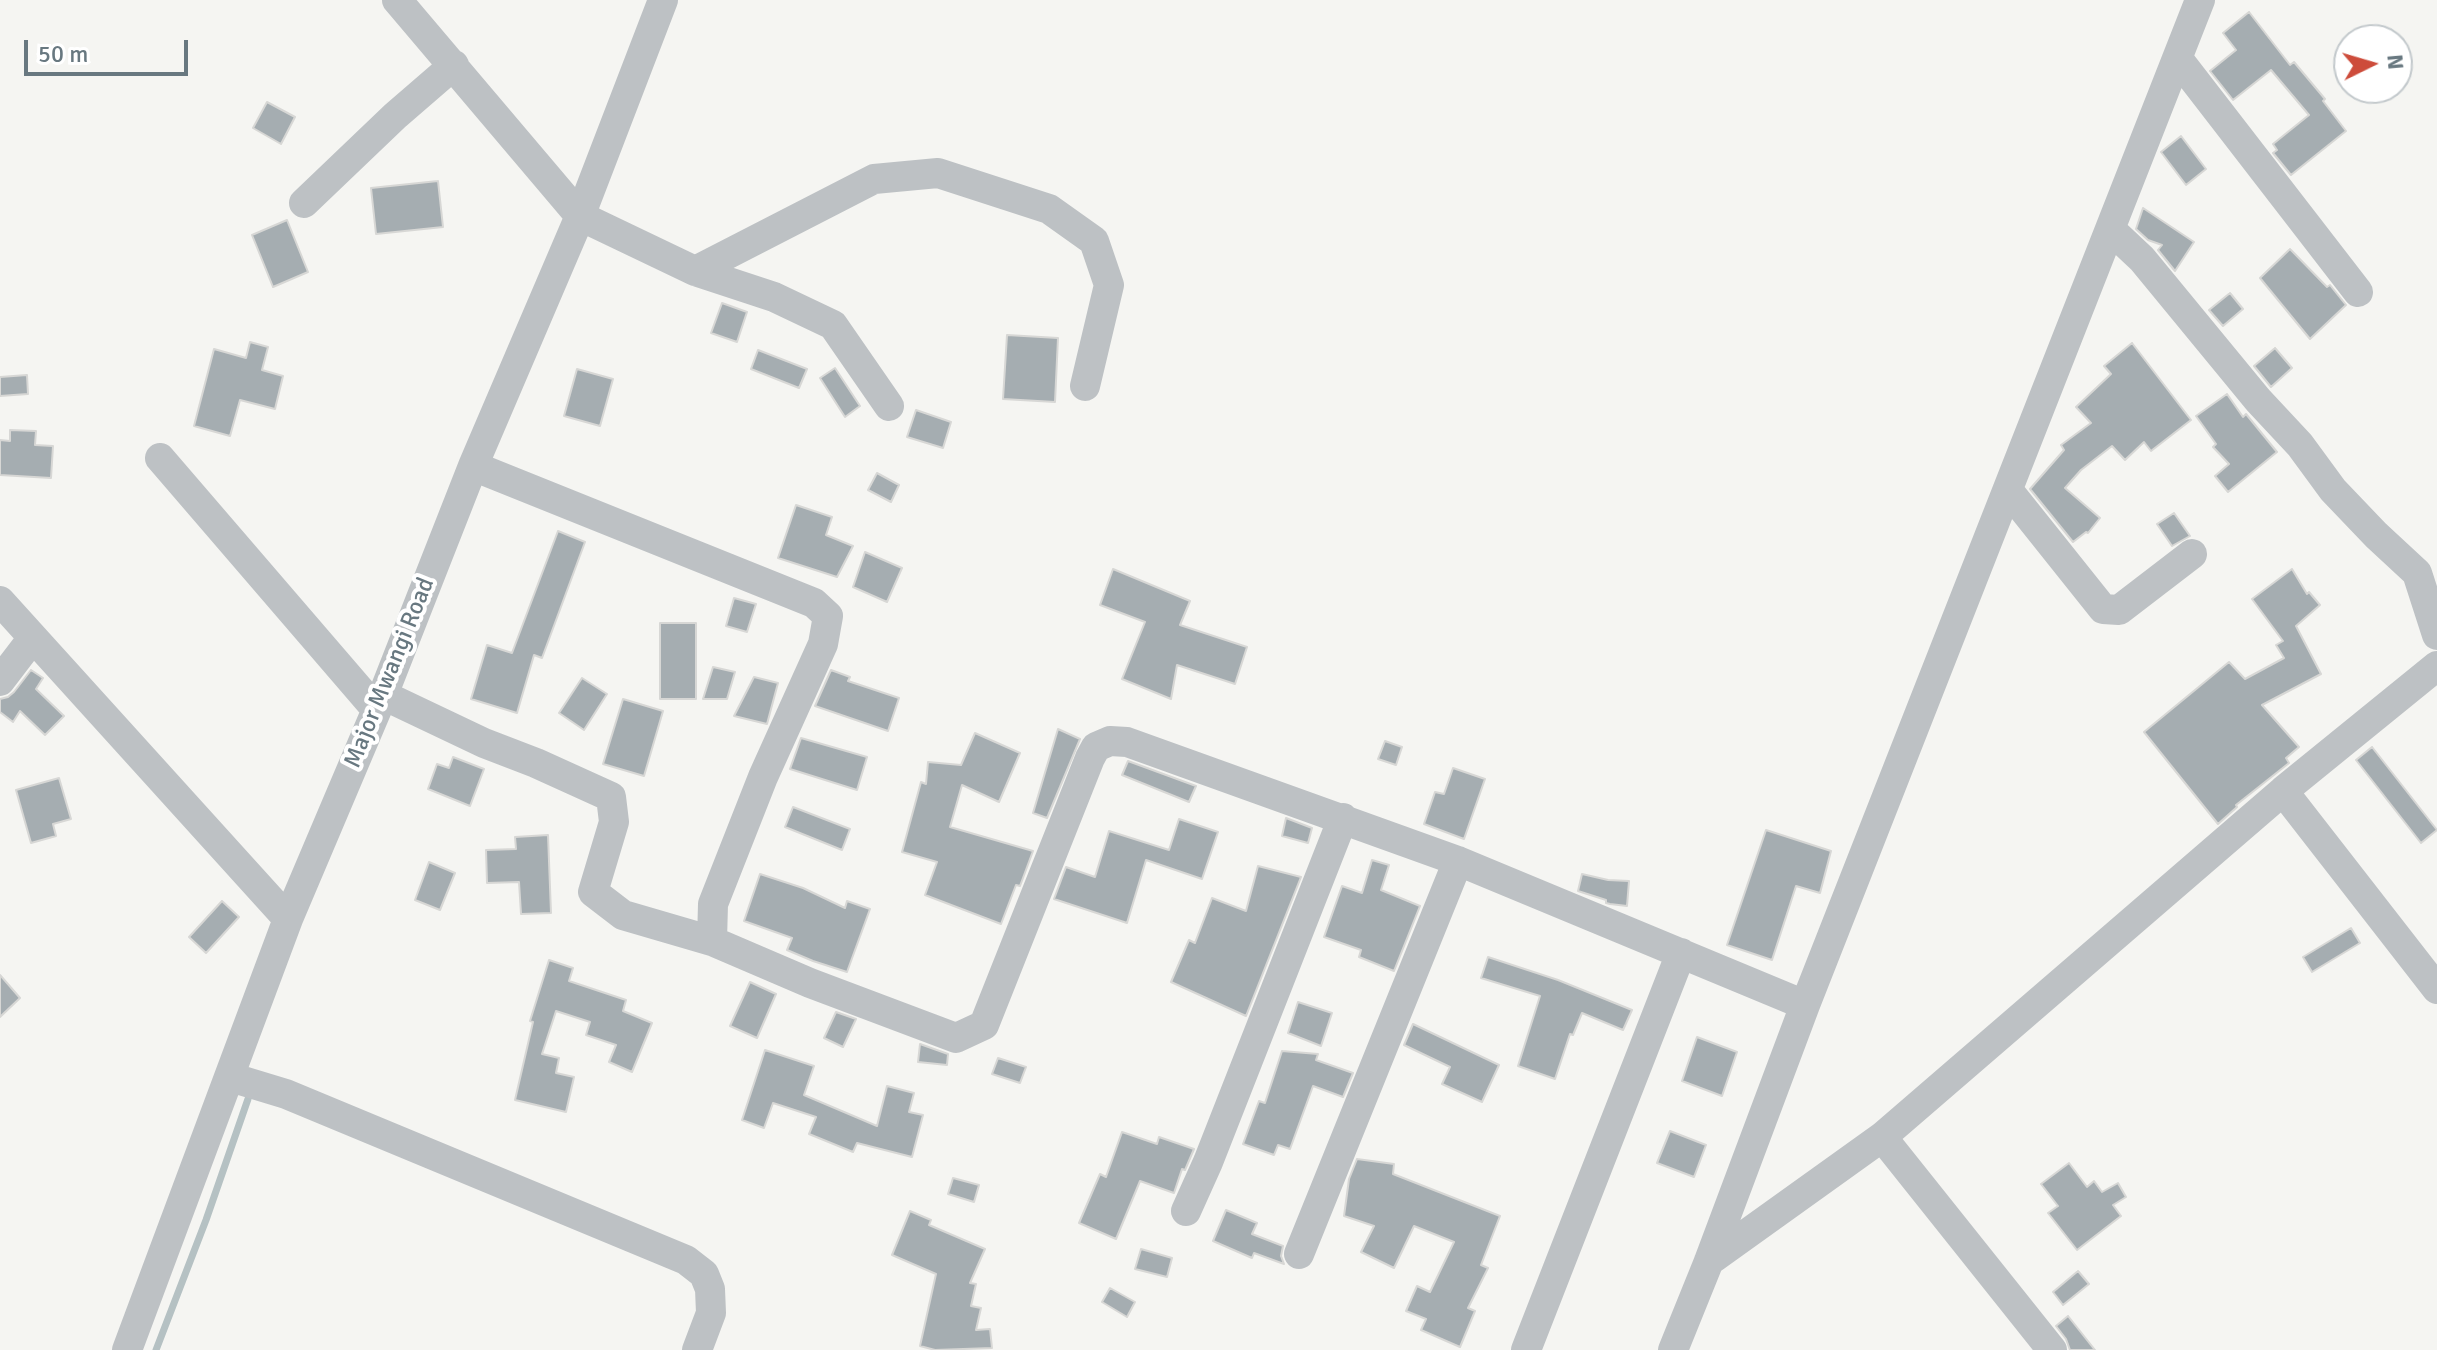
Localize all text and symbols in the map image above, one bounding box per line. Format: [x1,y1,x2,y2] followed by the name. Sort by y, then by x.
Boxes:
[28,24,192,74] scale bar
[2333,24,2413,104] north arrow
[38,39,88,69] text: 50 m
[2381,53,2410,71] text: N
[339,574,441,772] street label: Major Mwangi Road

